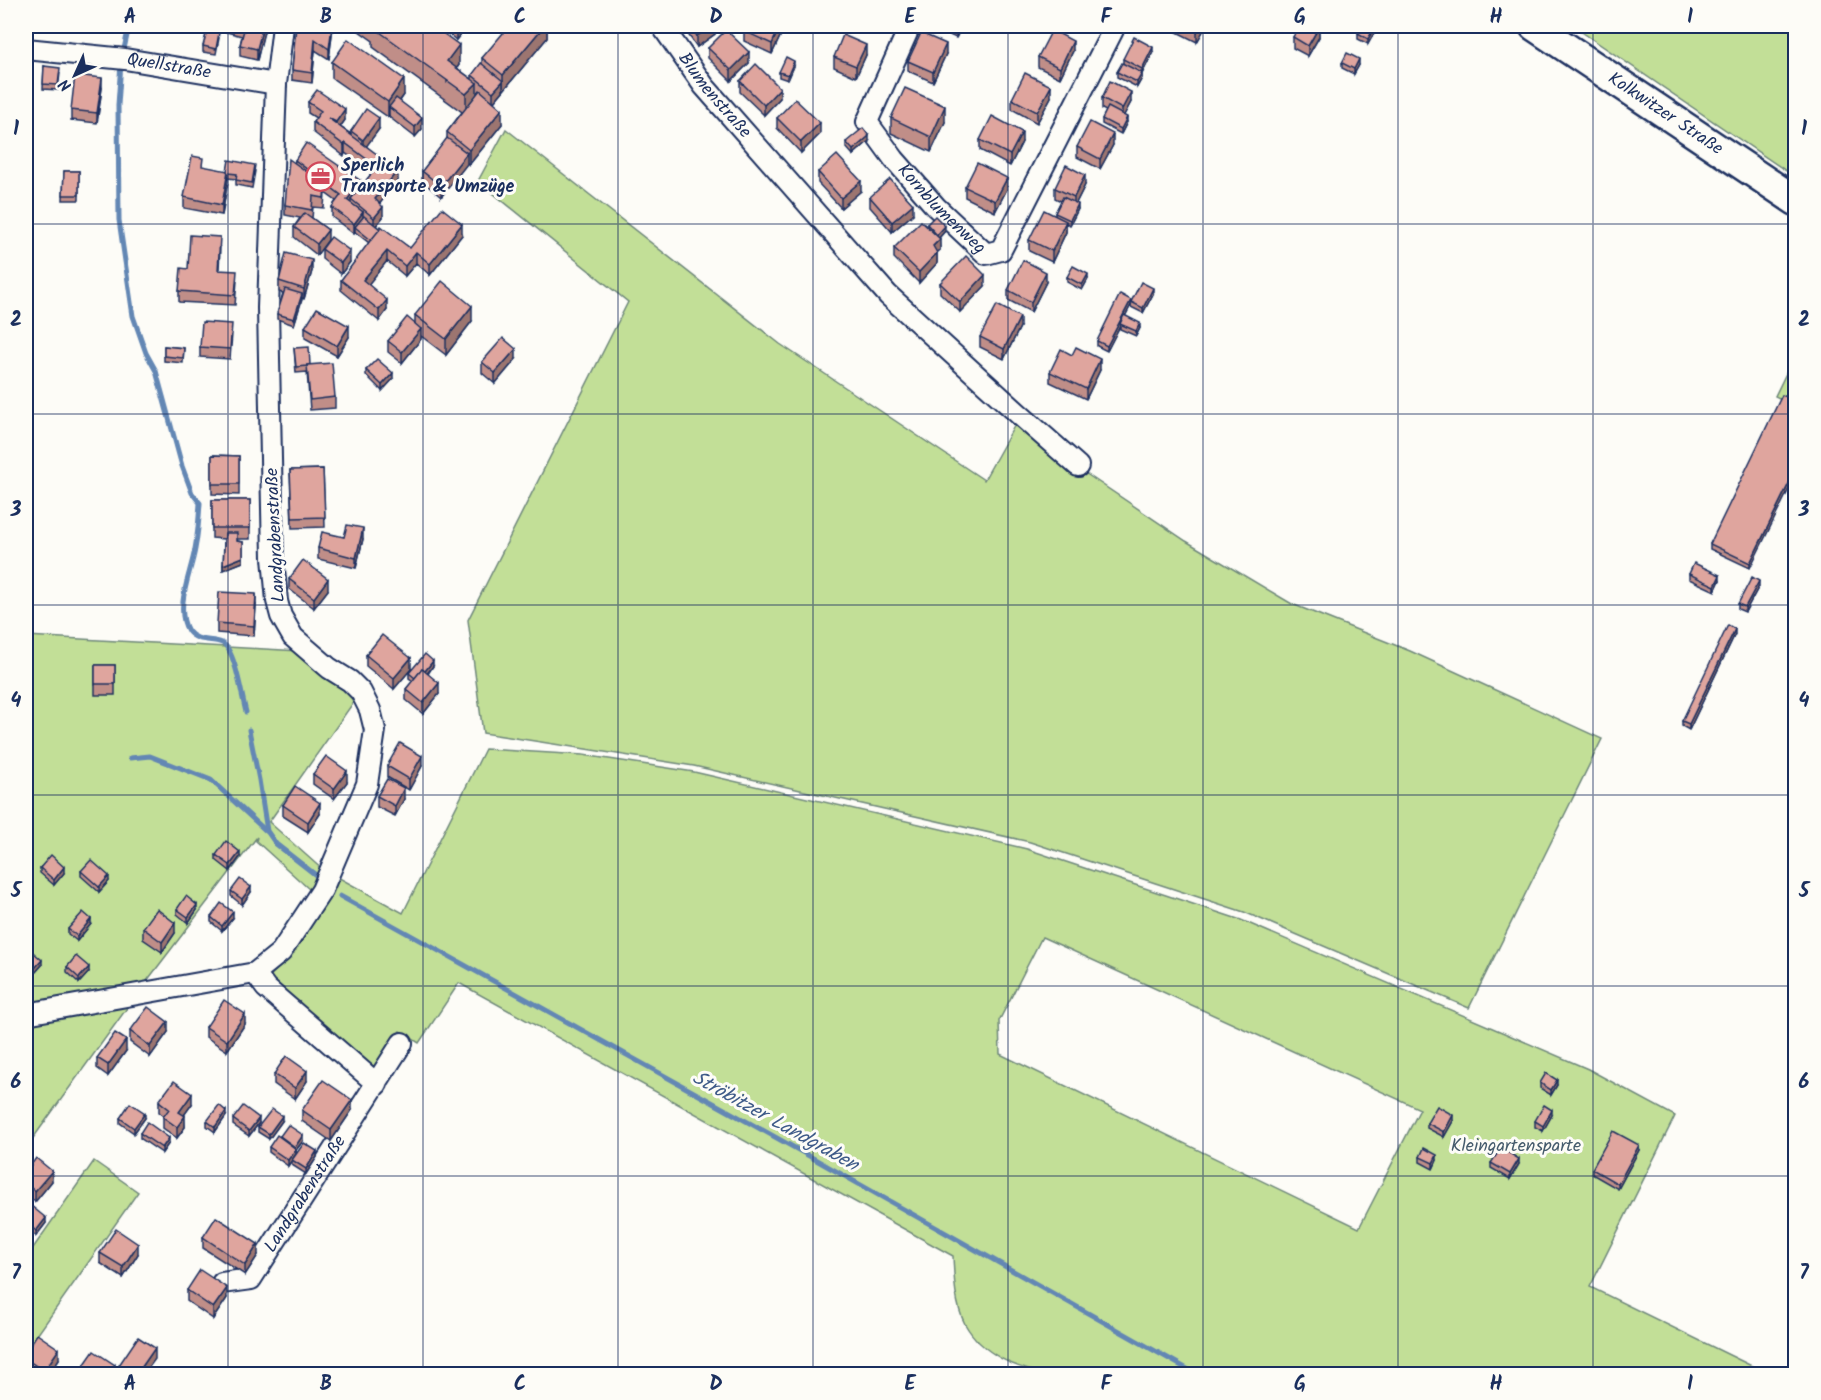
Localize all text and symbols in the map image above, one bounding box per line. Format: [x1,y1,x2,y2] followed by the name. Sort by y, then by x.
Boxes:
[124,2,136,34] text: A
[320,2,332,34] text: B
[514,2,526,34] text: C
[709,2,723,34] text: D
[904,2,916,34] text: E
[1101,2,1113,34] text: F
[1294,2,1306,34] text: G
[1489,2,1503,34] text: H
[1687,2,1693,34] text: I
[45,45,105,105] north arrow
[125,45,213,88] street label: Quellstraße
[670,46,758,145] street label: Blumenstraße
[1602,65,1729,163] street label: Kolkwitzer Straße
[53,72,78,97] text: N
[13,114,19,146] text: 1
[1801,114,1807,146] text: 1
[341,152,515,202] place label: Sperlich Transporte & Umzüge
[890,157,993,261] street label: Kornblumenweg
[304,160,336,192] office icon: Sperlich Transporte & Umzüge
[10,305,22,337] text: 2
[1798,305,1810,337] text: 2
[258,467,294,603] street label: Landgrabenstraße
[10,495,22,527] text: 3
[1798,495,1810,527] text: 3
[11,686,22,718] text: 4
[1799,686,1810,718] text: 4
[10,876,23,908] text: 5
[1798,876,1811,908] text: 5
[686,1063,865,1182] water label: Ströbitzer Landgraben
[11,1067,22,1099] text: 6
[1799,1067,1810,1099] text: 6
[257,1130,354,1259] street label: Landgrabenstraße
[1451,1132,1581,1161] park label: Kleingartensparte
[11,1258,21,1290] text: 7
[1799,1258,1809,1290] text: 7
[124,1369,136,1400] text: A
[320,1369,332,1400] text: B
[514,1369,526,1400] text: C
[709,1369,723,1400] text: D
[904,1369,916,1400] text: E
[1101,1369,1113,1400] text: F
[1294,1369,1306,1400] text: G
[1489,1369,1503,1400] text: H
[1687,1369,1693,1400] text: I

